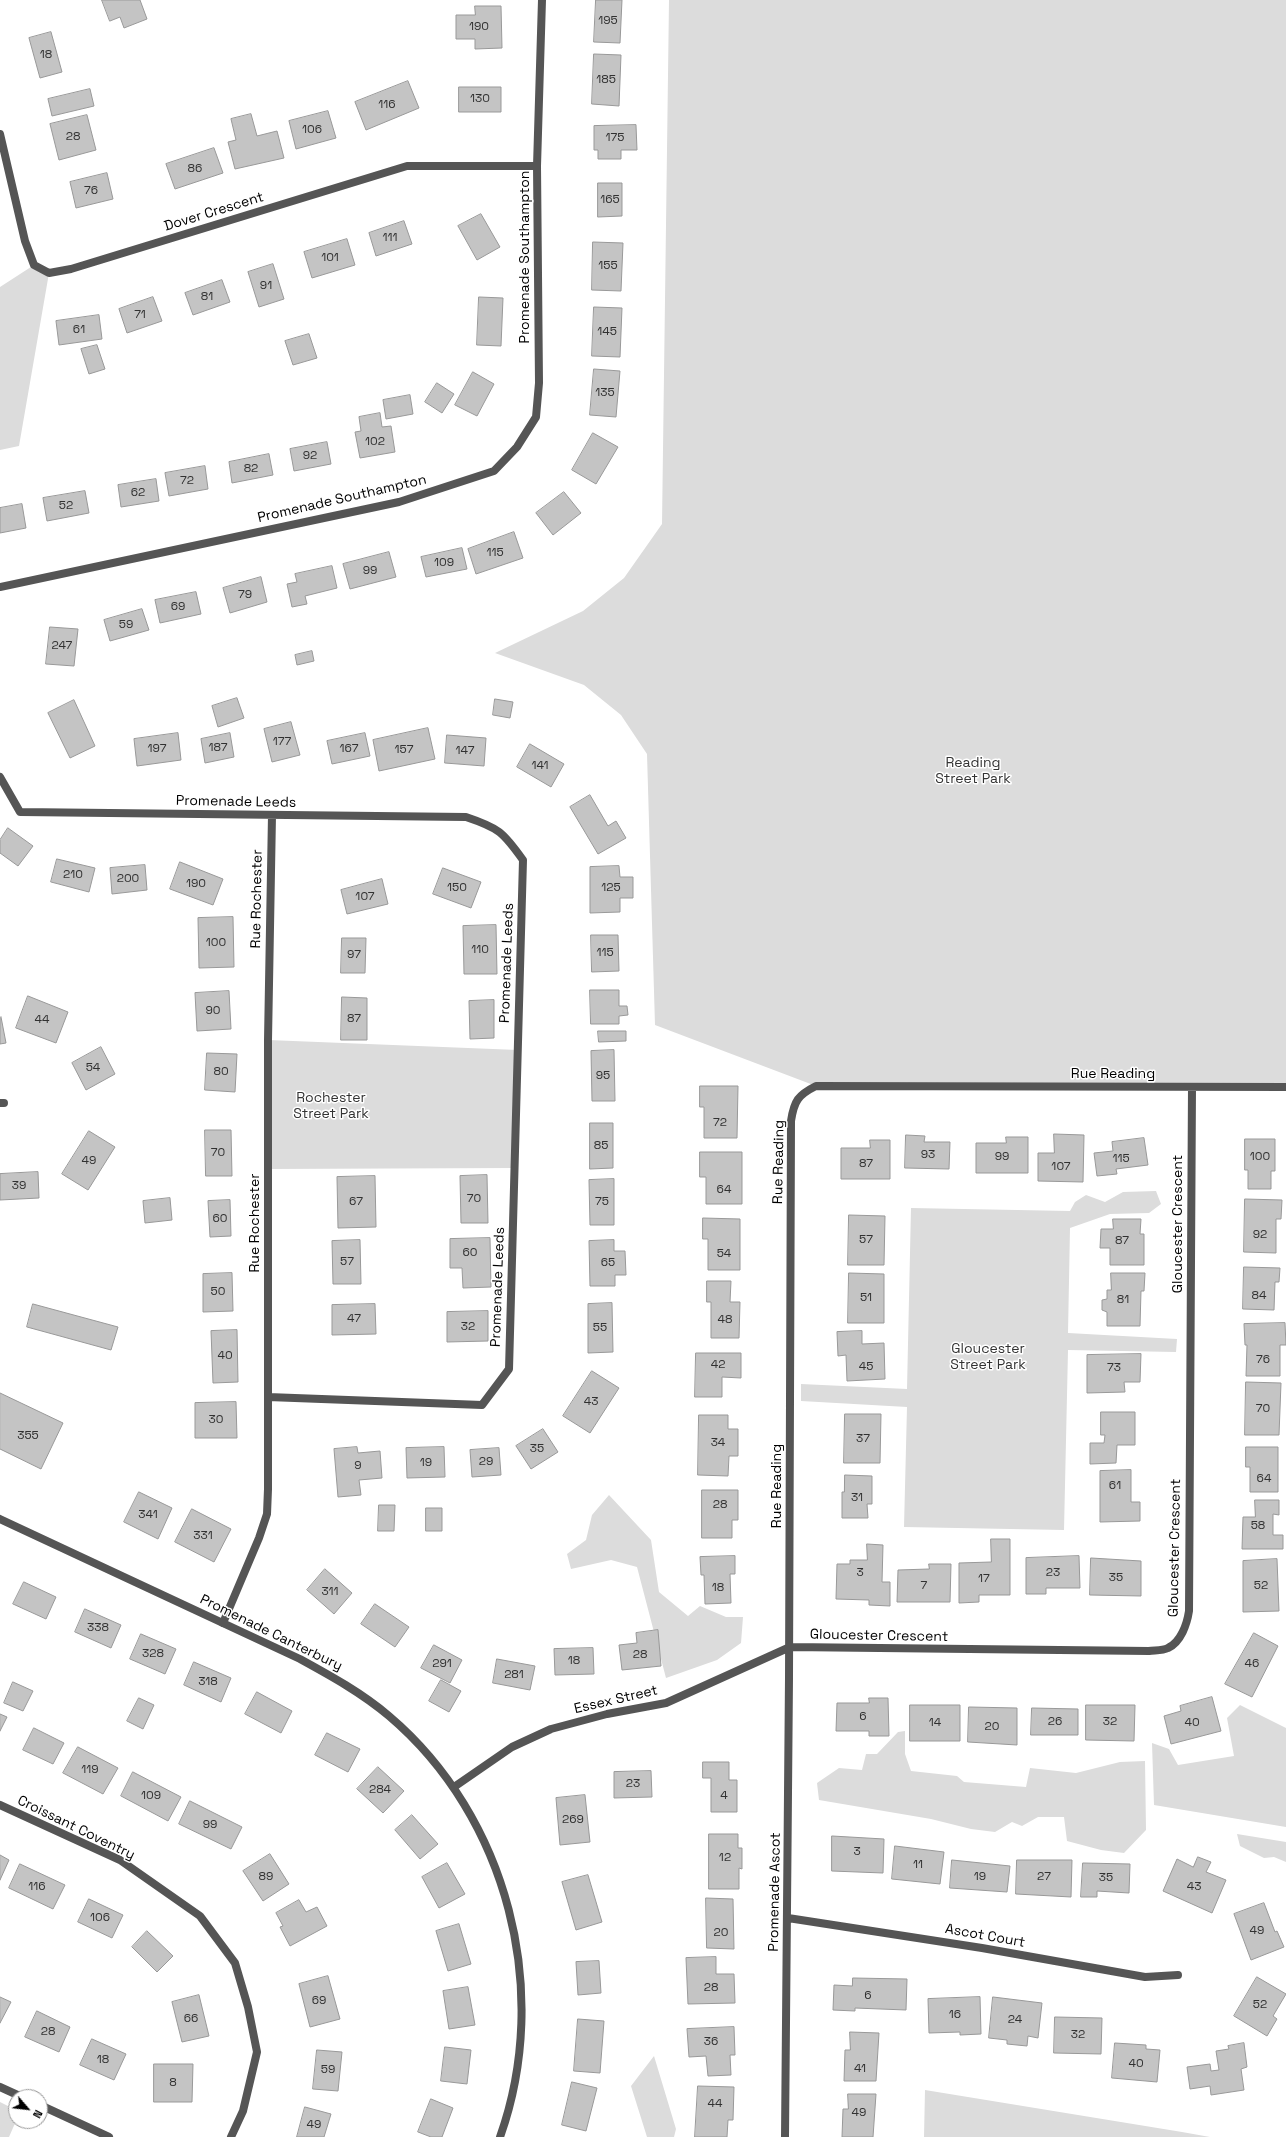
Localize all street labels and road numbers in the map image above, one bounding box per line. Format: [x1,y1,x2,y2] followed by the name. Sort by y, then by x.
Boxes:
[517,171,533,343] street label: Promenade Southampton
[162,189,266,235] street label: Dover Crescent
[256,471,428,527] street label: Promenade Southampton
[176,793,296,811] street label: Promenade Leeds
[248,849,266,949] street label: Rue Rochester
[497,903,517,1023] street label: Promenade Leeds
[1071,1066,1155,1082] street label: Rue Reading
[770,1120,788,1204] street label: Rue Reading
[1170,1155,1186,1293] street label: Gloucester Crescent
[247,1174,263,1272] street label: Rue Rochester
[488,1227,508,1347] street label: Promenade Leeds
[769,1444,785,1528] street label: Rue Reading
[1165,1479,1185,1617] street label: Gloucester Crescent
[197,1591,345,1675] street label: Promenade Canterbury
[810,1626,948,1646] street label: Gloucester Crescent
[573,1682,659,1718] street label: Essex Street
[14,1792,138,1864] street label: Croissant Coventry
[766,1832,784,1952] street label: Promenade Ascot
[944,1921,1026,1951] street label: Ascot Court

